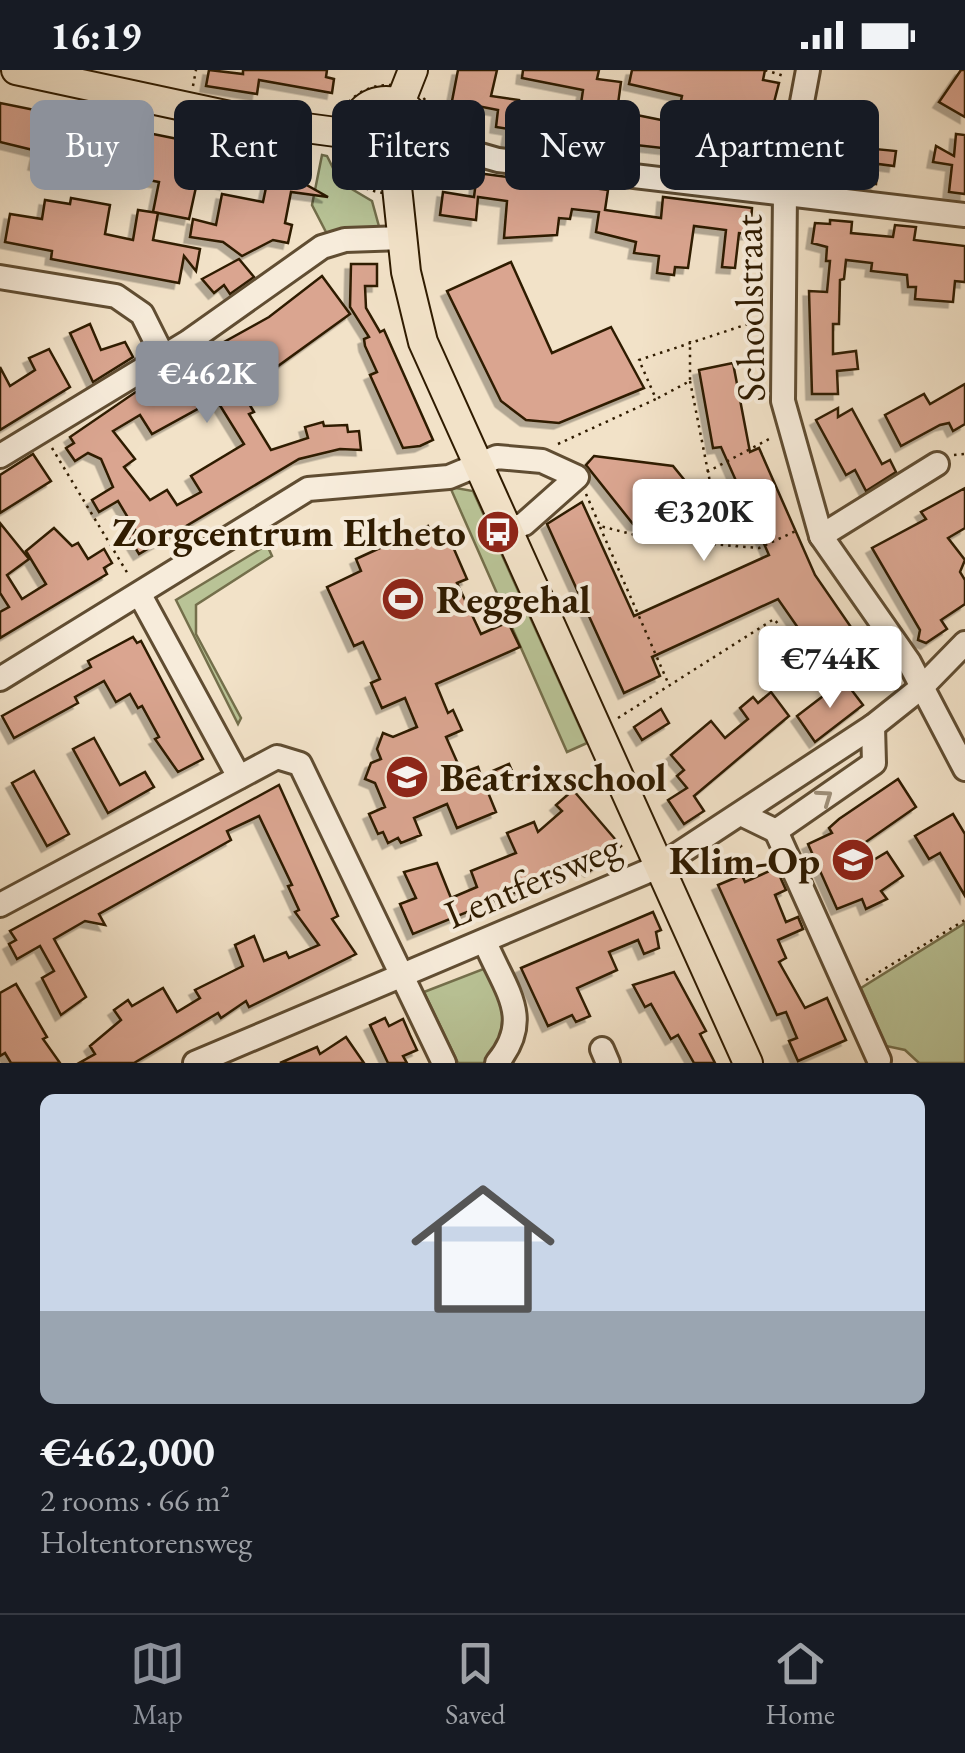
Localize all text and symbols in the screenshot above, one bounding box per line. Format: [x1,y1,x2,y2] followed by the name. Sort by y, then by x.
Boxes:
[50,11,141,60] text: 16:19
[30,100,154,190] chip: Buy
[174,100,312,190] chip: Rent
[332,100,485,190] chip: Filters
[505,100,640,190] chip: New
[660,100,879,190] chip: Apartment
[721,213,777,402] street label: Schoolstraat
[137,341,277,426] pin: €462K
[158,352,256,394] text: €462K
[634,479,774,564] pin: €320K
[655,490,753,532] text: €320K
[113,506,466,558] place label: Zorgcentrum Eltheto
[475,509,521,555] bus stop icon: Zorgcentrum Eltheto
[436,573,591,625] place label: Reggehal
[380,576,426,622] sports icon: Reggehal
[760,626,900,711] pin: €744K
[781,637,879,679] text: €744K
[440,751,667,803] place label: Beatrixschool
[384,754,430,800] school or university icon: Beatrixschool
[814,791,832,809] one-way arrow
[436,820,628,940] street label: Lentfersweg
[669,834,820,886] place label: Klim-Op
[830,837,876,883] school or university icon: Klim-Op
[393,1159,573,1339] icon: home
[40,1424,215,1479] text: €462,000
[40,1479,230,1521] text: 2 rooms · 66 m²
[40,1521,252,1563] text: Holtentorensweg
[130,1636,185,1732] tab: Map
[445,1636,505,1732] tab: Saved
[766,1636,835,1732] tab: Home

